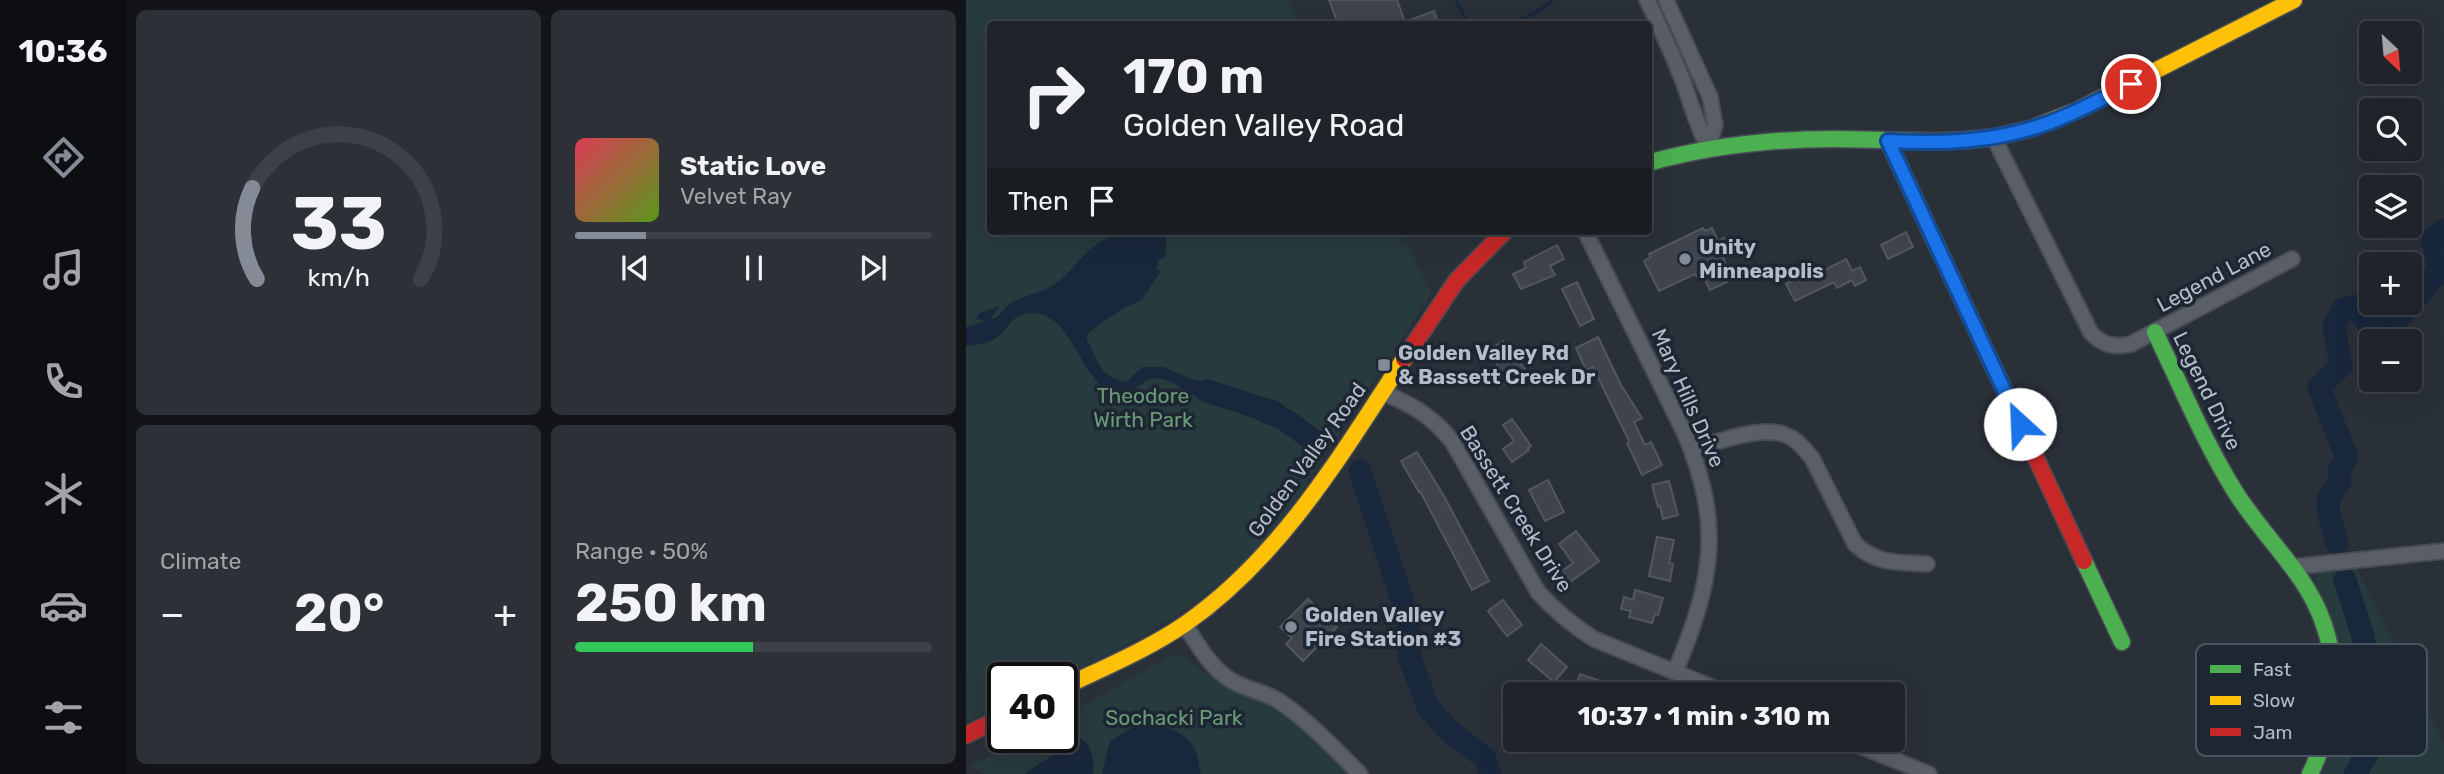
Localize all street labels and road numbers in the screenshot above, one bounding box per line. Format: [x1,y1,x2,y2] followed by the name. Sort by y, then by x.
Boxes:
[2152,236,2275,317] street label: Legend Lane
[1647,325,1730,471] street label: Mary Hills Drive
[2168,328,2247,454] street label: Legend Drive
[1242,378,1371,542] street label: Golden Valley Road
[1455,421,1578,597] street label: Bassett Creek Drive

